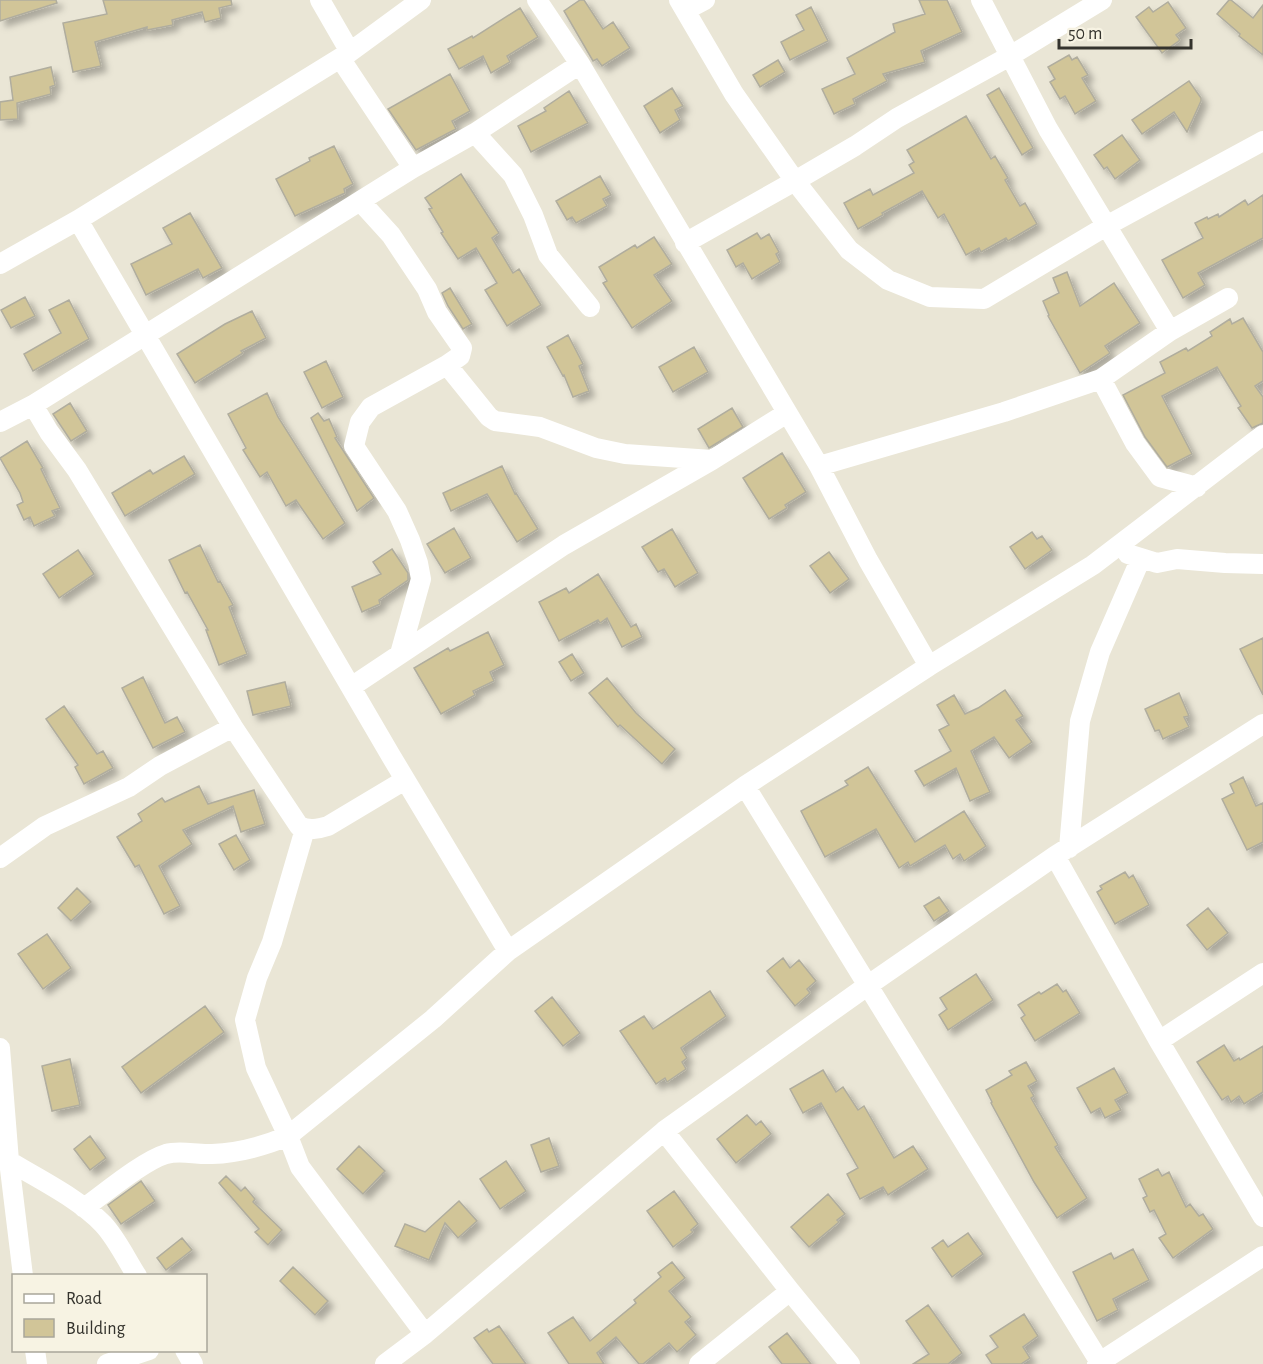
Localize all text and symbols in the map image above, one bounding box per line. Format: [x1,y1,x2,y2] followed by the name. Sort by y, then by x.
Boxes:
[1059,12,1191,50] scale bar
[1068,25,1102,43] text: 50 m
[12,1274,207,1352] legend
[66,1290,102,1308] text: Road
[66,1320,126,1338] text: Building

